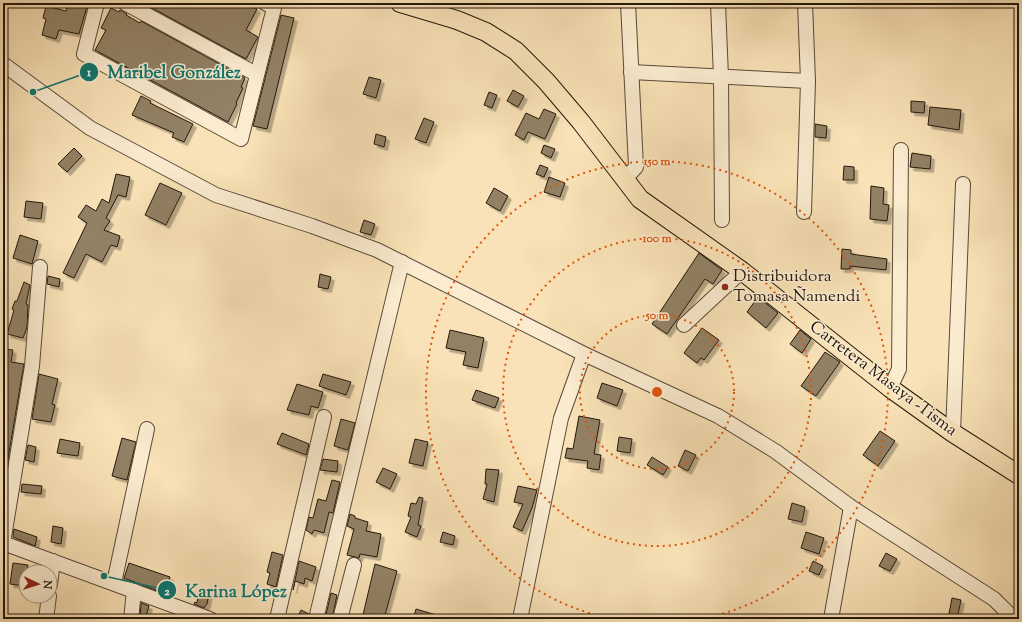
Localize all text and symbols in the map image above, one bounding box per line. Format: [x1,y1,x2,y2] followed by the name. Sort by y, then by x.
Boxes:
[79,57,248,87] callout: Maribel González
[107,61,241,87] text: Maribel González
[86,64,92,82] text: 1
[642,153,671,171] text: 150 m
[641,230,672,248] text: 100 m
[733,265,860,309] place label: Distribuidora Tomasa Ñamendi
[720,282,730,292] marker: Distribuidora Tomasa Ñamendi
[645,307,669,325] text: 50 m
[804,315,962,443] street label: Carretera Masaya -Tisma
[650,385,664,399] centre of rings
[18,564,58,604] north arrow
[157,575,295,605] callout: Karina López
[39,579,55,590] text: N
[185,580,287,606] text: Karina López
[164,583,170,601] text: 2

